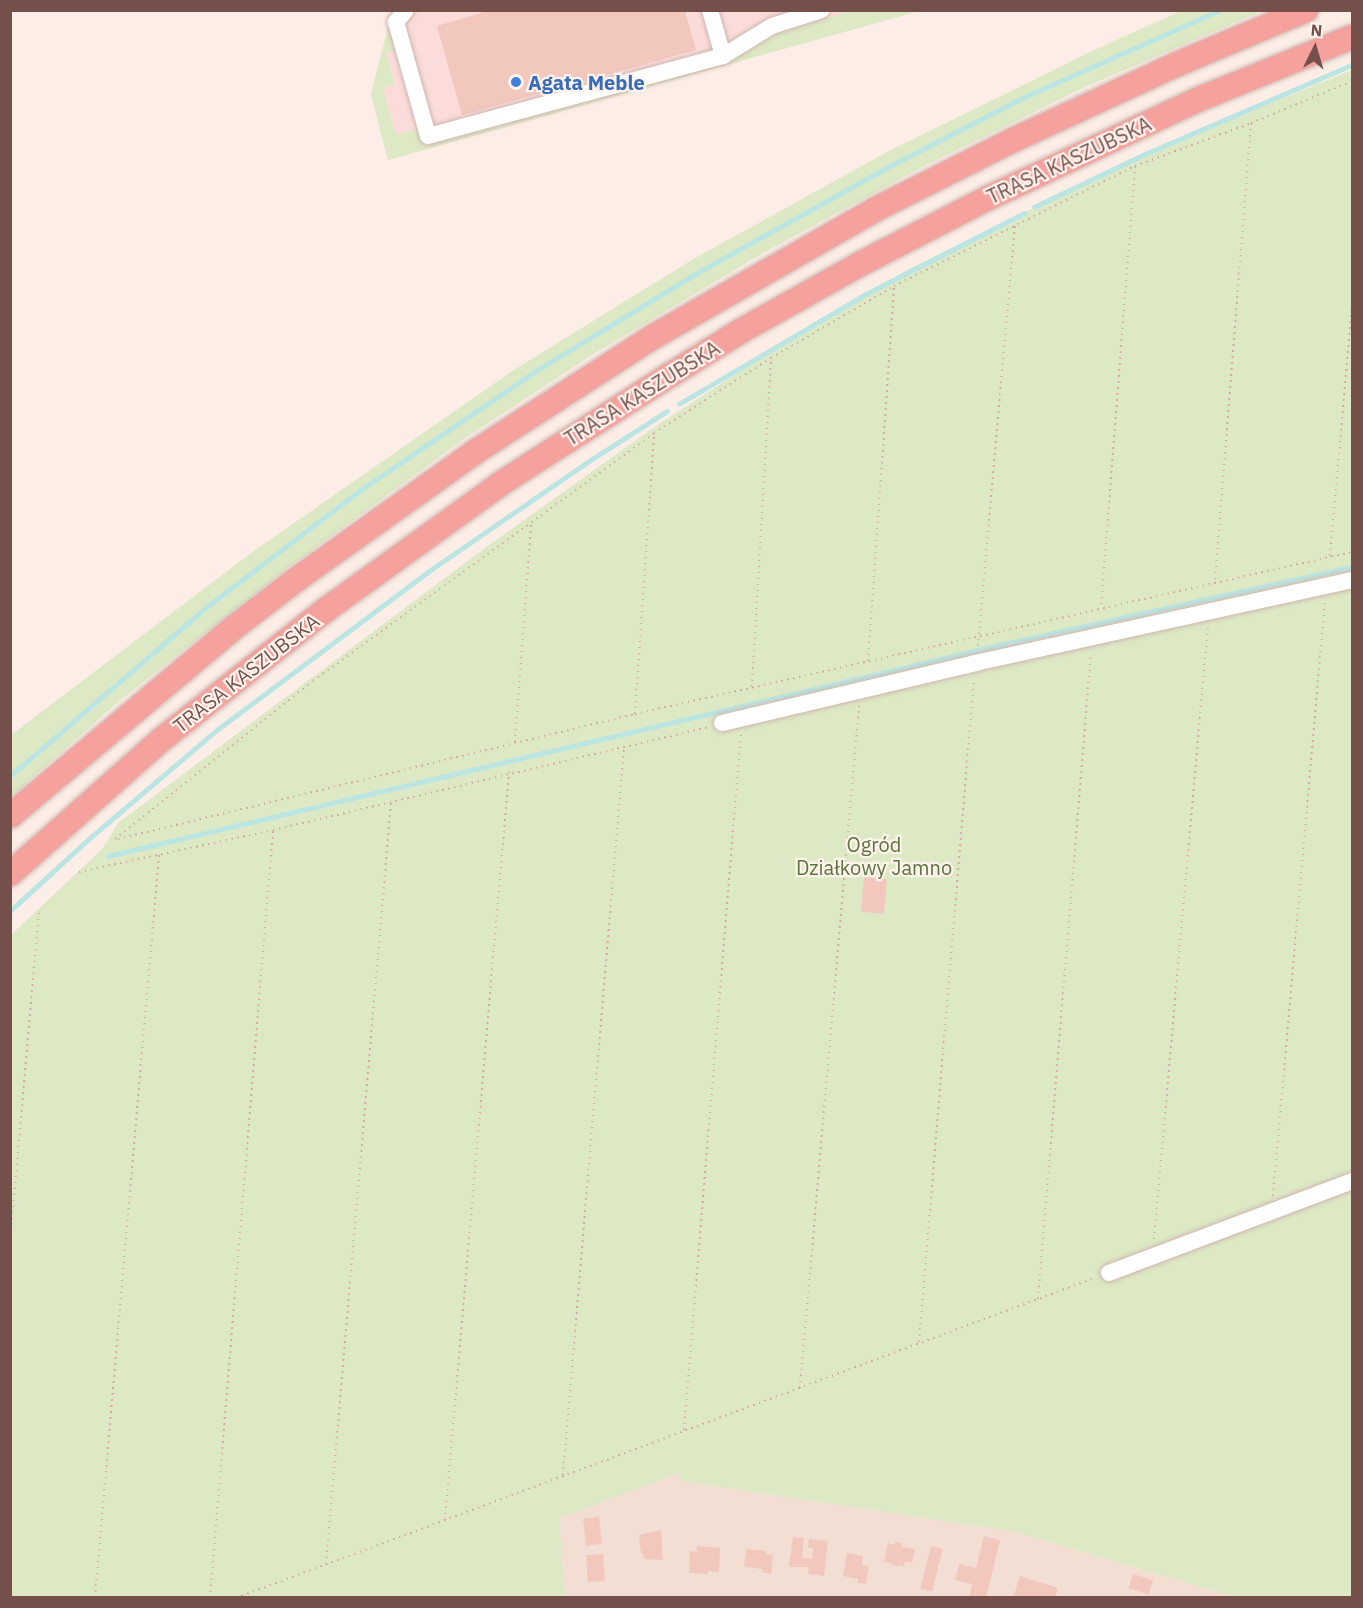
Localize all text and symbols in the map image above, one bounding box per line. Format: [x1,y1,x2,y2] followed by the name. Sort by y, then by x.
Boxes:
[1285,18,1345,78] north arrow
[1310,20,1323,41] text: N
[528,70,645,94] place label: Agata Meble
[509,75,523,89] marker: Agata Meble
[983,111,1155,209] street label: TRASA KASZUBSKA
[560,335,724,451] street label: TRASA KASZUBSKA
[168,609,324,737] street label: TRASA KASZUBSKA
[796,833,952,880] park label: Ogród Działkowy Jamno

